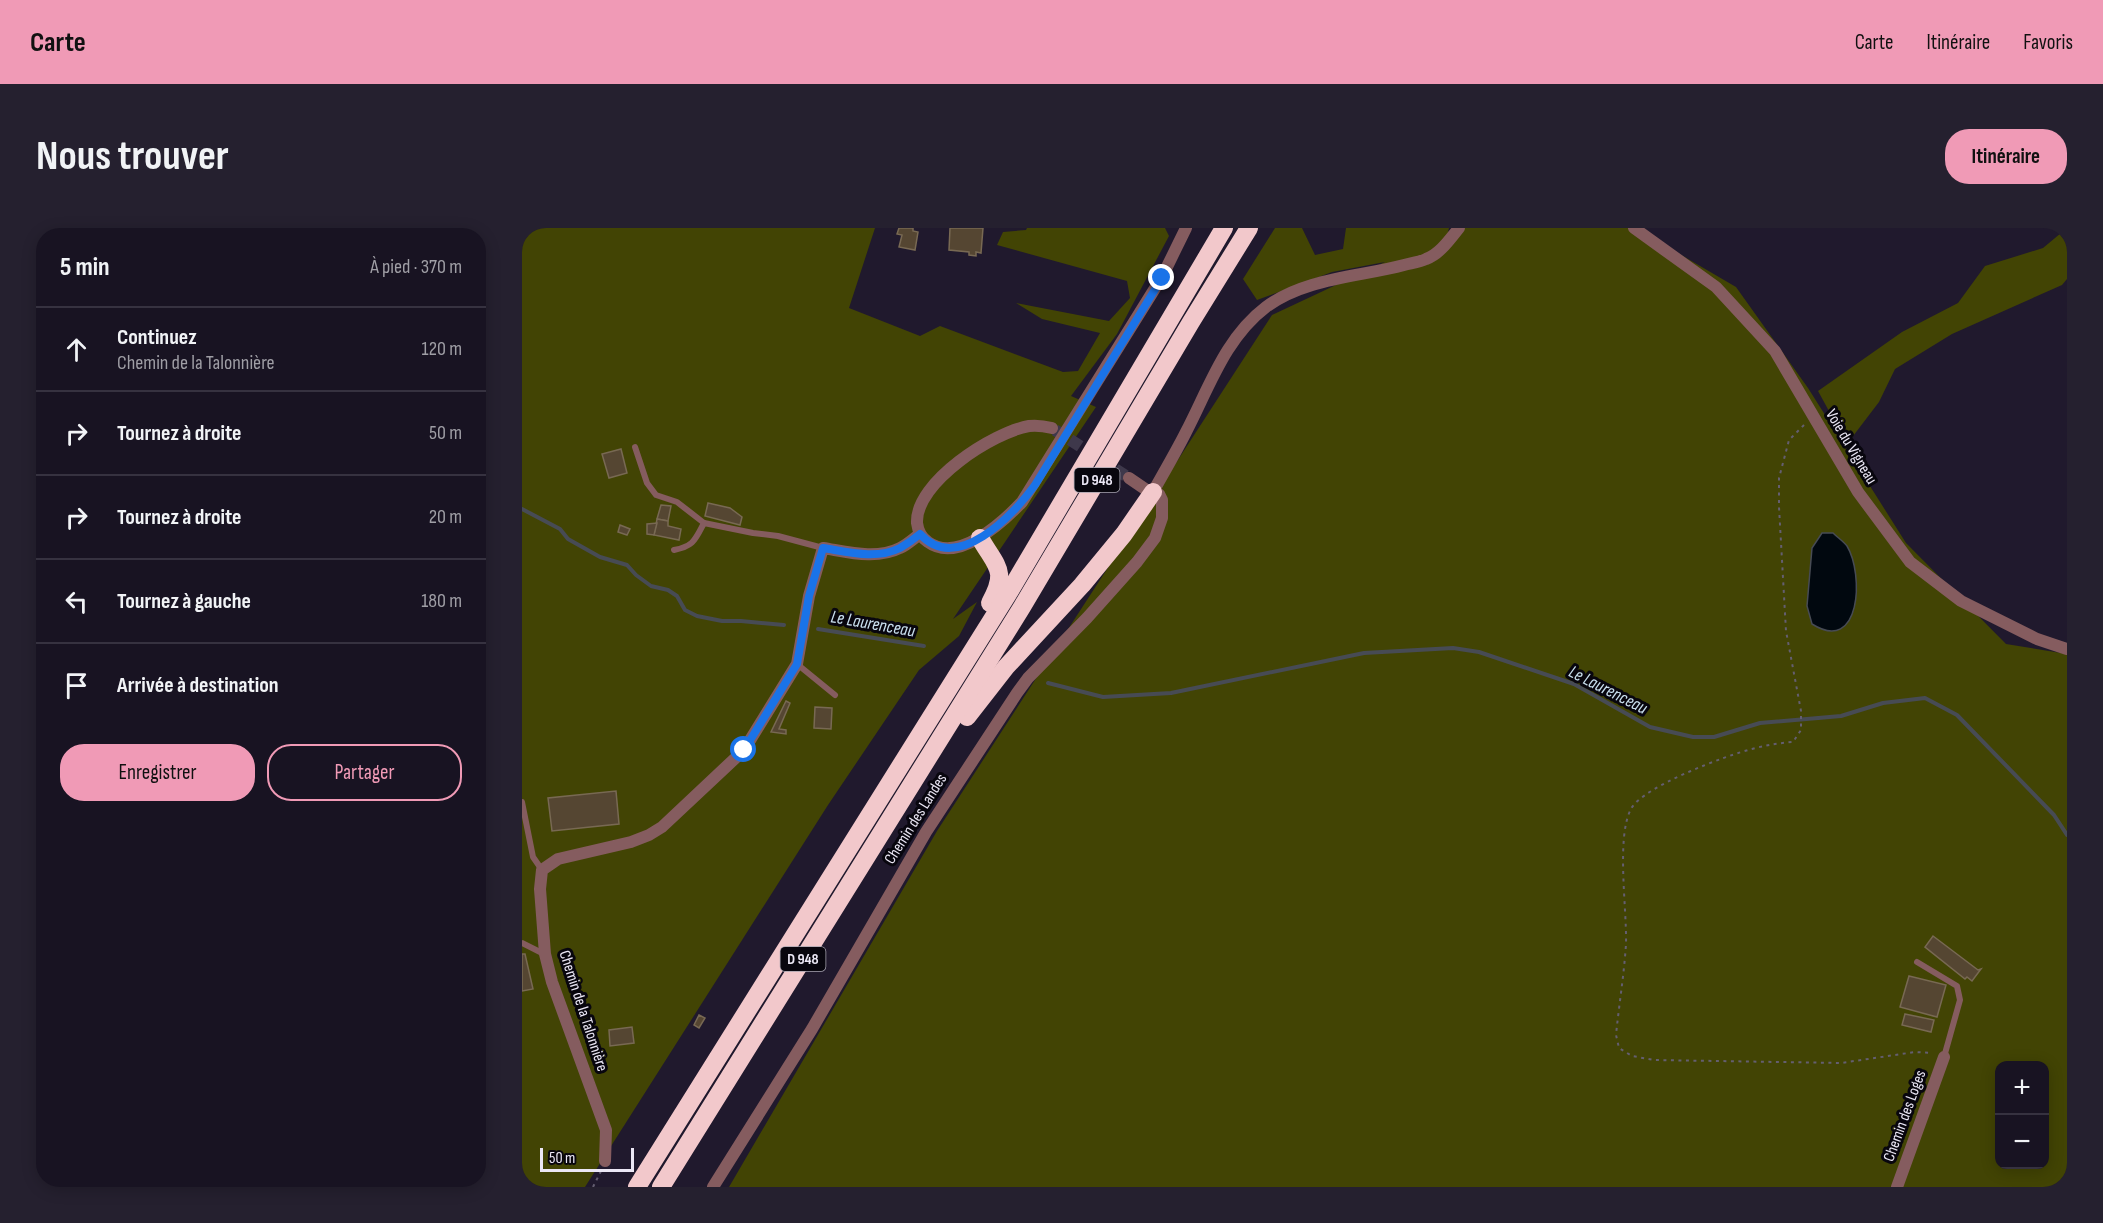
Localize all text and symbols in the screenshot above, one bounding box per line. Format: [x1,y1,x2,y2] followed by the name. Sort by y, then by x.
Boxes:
[30,26,86,59] text: Carte
[1855,30,1894,55] text: Carte
[1927,30,1990,55] text: Itinéraire
[2023,30,2073,55] text: Favoris
[1945,129,2067,184] button: Itinéraire
[36,131,229,182] text: Nous trouver
[60,252,110,283] text: 5 min
[370,255,462,279] text: À pied · 370 m
[1148,264,1174,290] route end
[117,324,197,351] text: Continuez
[60,333,93,366] icon: ahead
[422,337,462,361] text: 120 m
[117,351,275,375] text: Chemin de la Talonnière
[1821,406,1881,488] street label: Voie du Vigneau
[60,417,93,450] icon: right
[117,420,242,447] text: Tournez à droite
[429,421,462,445] text: 50 m
[1074,468,1120,492] road number: D 948
[60,501,93,534] icon: right
[117,504,242,531] text: Tournez à droite
[429,505,462,529] text: 20 m
[60,585,93,618] icon: left
[117,588,251,615] text: Tournez à gauche
[421,589,462,613] text: 180 m
[829,606,917,642] water label: Le Laurenceau
[1565,661,1651,719] water label: Le Laurenceau
[60,669,93,702] icon: arrive
[117,672,279,699] text: Arrivée à destination
[730,736,756,762] route start
[60,744,255,801] button: Enregistrer
[267,744,462,801] button: Partager
[881,770,951,868] street label: Chemin des Landes
[780,947,826,971] road number: D 948
[554,948,612,1074] street label: Chemin de la Talonnière
[1995,1061,2049,1169] map controls
[1995,1061,2049,1115] button: +
[1880,1067,1930,1164] street label: Chemin des Loges
[1995,1115,2049,1169] button: −
[540,1145,634,1172] scale bar
[549,1149,575,1168] text: 50 m

